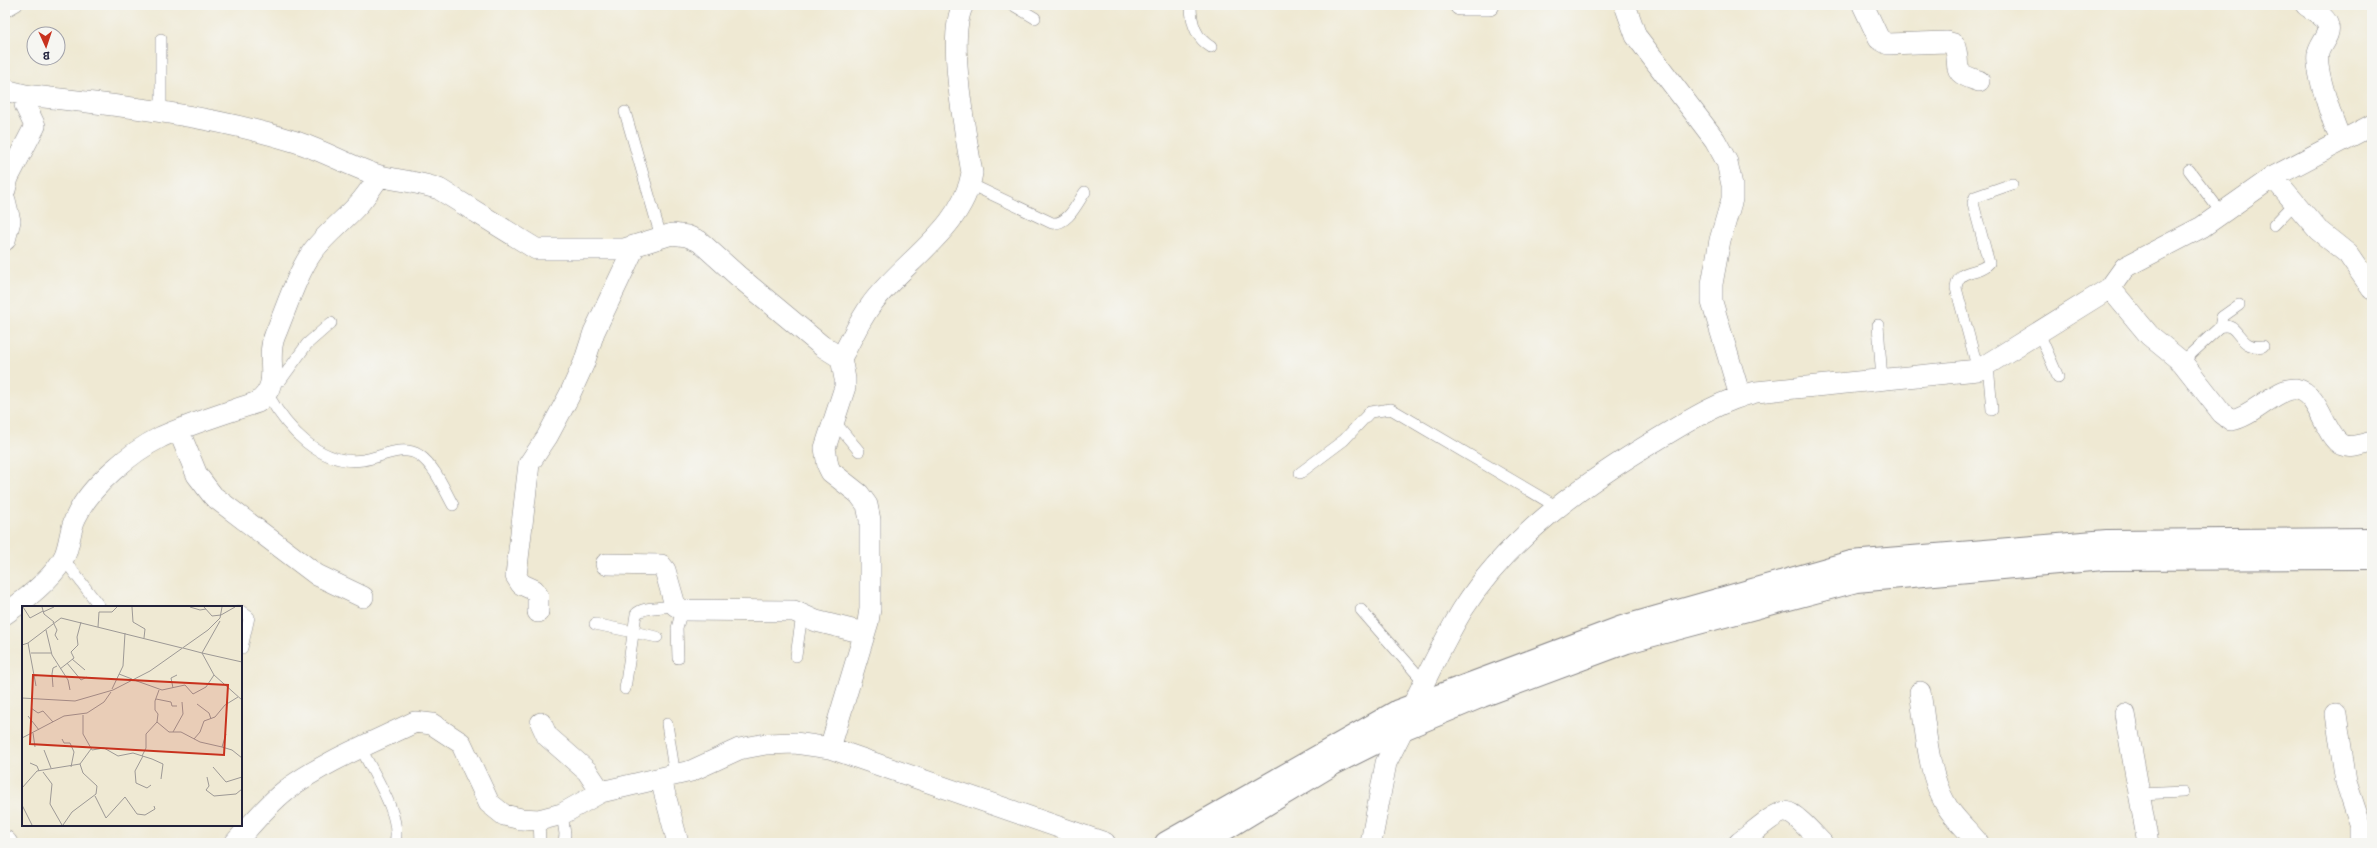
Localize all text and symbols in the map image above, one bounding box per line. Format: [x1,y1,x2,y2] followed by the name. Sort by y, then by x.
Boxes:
[26,26,66,66] north arrow
[42,49,51,64] text: B
[22,606,242,826] inset map

